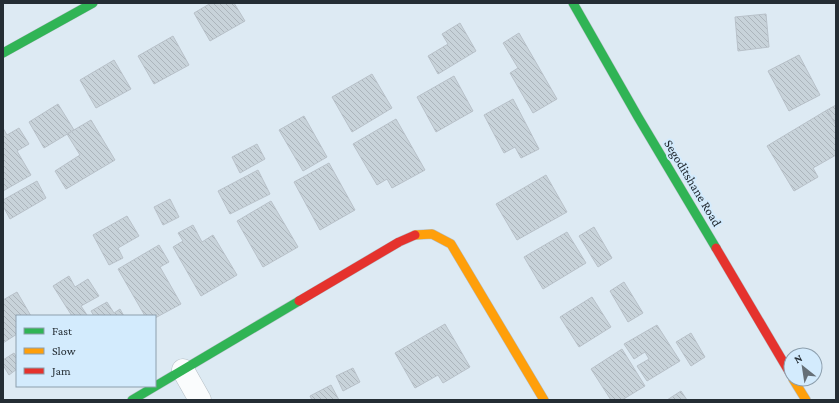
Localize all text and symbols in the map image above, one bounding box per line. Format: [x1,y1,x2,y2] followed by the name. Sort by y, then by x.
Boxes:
[661,137,725,229] street label: Segoditshane Road
[16,315,156,387] legend
[52,324,73,338] text: Fast
[52,344,76,358] text: Slow
[783,347,823,387] north arrow
[792,351,805,365] text: N
[51,364,71,378] text: Jam

